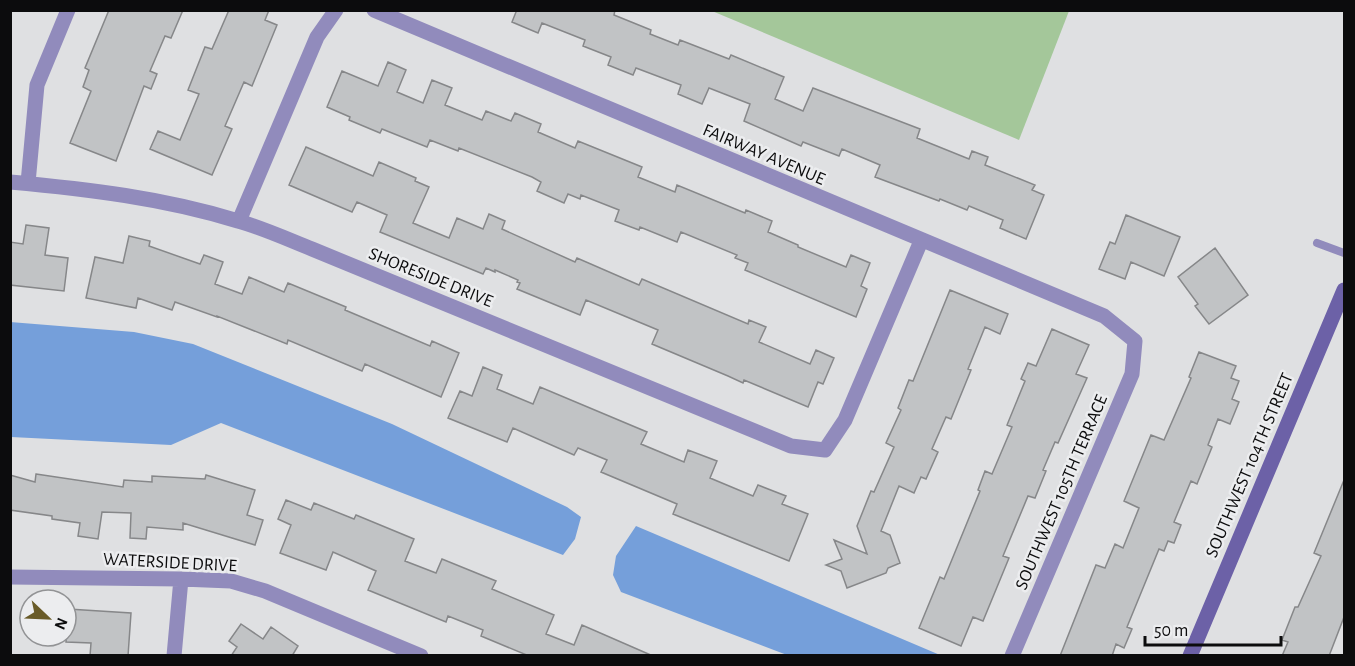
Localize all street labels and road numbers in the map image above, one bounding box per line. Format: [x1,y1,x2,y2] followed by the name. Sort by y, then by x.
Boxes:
[700,121,828,189] street label: FAIRWAY AVENUE
[366,245,496,311] street label: SHORESIDE DRIVE
[1203,370,1297,560] street label: SOUTHWEST 104TH STREET
[1013,392,1111,592] street label: SOUTHWEST 105TH TERRACE
[102,551,238,576] street label: WATERSIDE DRIVE

